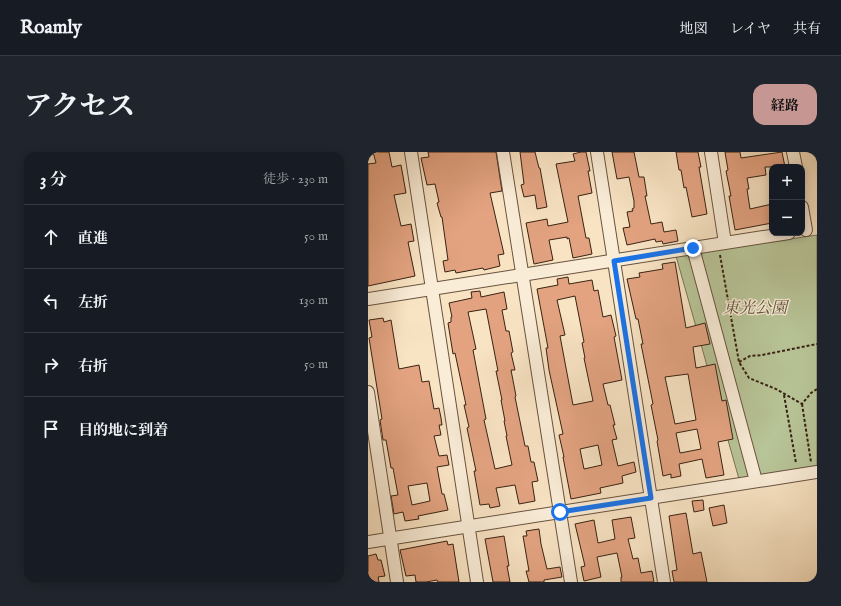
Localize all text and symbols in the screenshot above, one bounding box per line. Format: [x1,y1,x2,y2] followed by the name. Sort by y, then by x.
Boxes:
[20,16,82,40] text: Roamly
[680,20,708,38] text: 地図
[730,20,771,38] text: レイヤ
[793,20,821,38] text: 共有
[753,84,817,125] button: 経路
[24,90,135,125] text: アクセス
[769,164,805,236] map controls
[769,164,805,200] button: +
[40,170,67,191] text: 3 分
[263,171,328,188] text: 徒歩 · 230 m
[769,200,805,236] button: −
[40,226,62,248] icon: ahead
[304,228,328,245] text: 50 m
[78,229,108,248] text: 直進
[684,239,702,257] route end
[40,290,62,312] icon: left
[299,292,328,309] text: 130 m
[78,293,108,312] text: 左折
[723,299,790,319] park label: 東光公園
[40,354,62,376] icon: right
[304,356,328,373] text: 50 m
[78,357,108,376] text: 右折
[40,418,62,440] icon: arrive
[78,421,168,440] text: 目的地に到着
[551,503,569,521] route start

